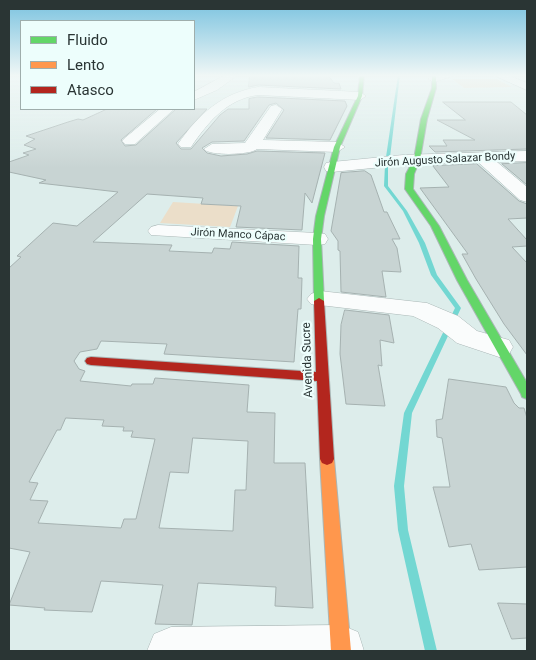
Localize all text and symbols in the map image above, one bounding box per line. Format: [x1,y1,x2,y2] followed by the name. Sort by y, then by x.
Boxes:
[20,20,195,110] legend
[67,31,108,49] text: Fluido
[67,56,105,74] text: Lento
[67,81,114,99] text: Atasco
[374,150,516,170] street label: Jirón Augusto Salazar Bondy
[190,226,286,244] street label: Jirón Manco Cápac
[299,322,317,398] street label: Avenida Sucre

